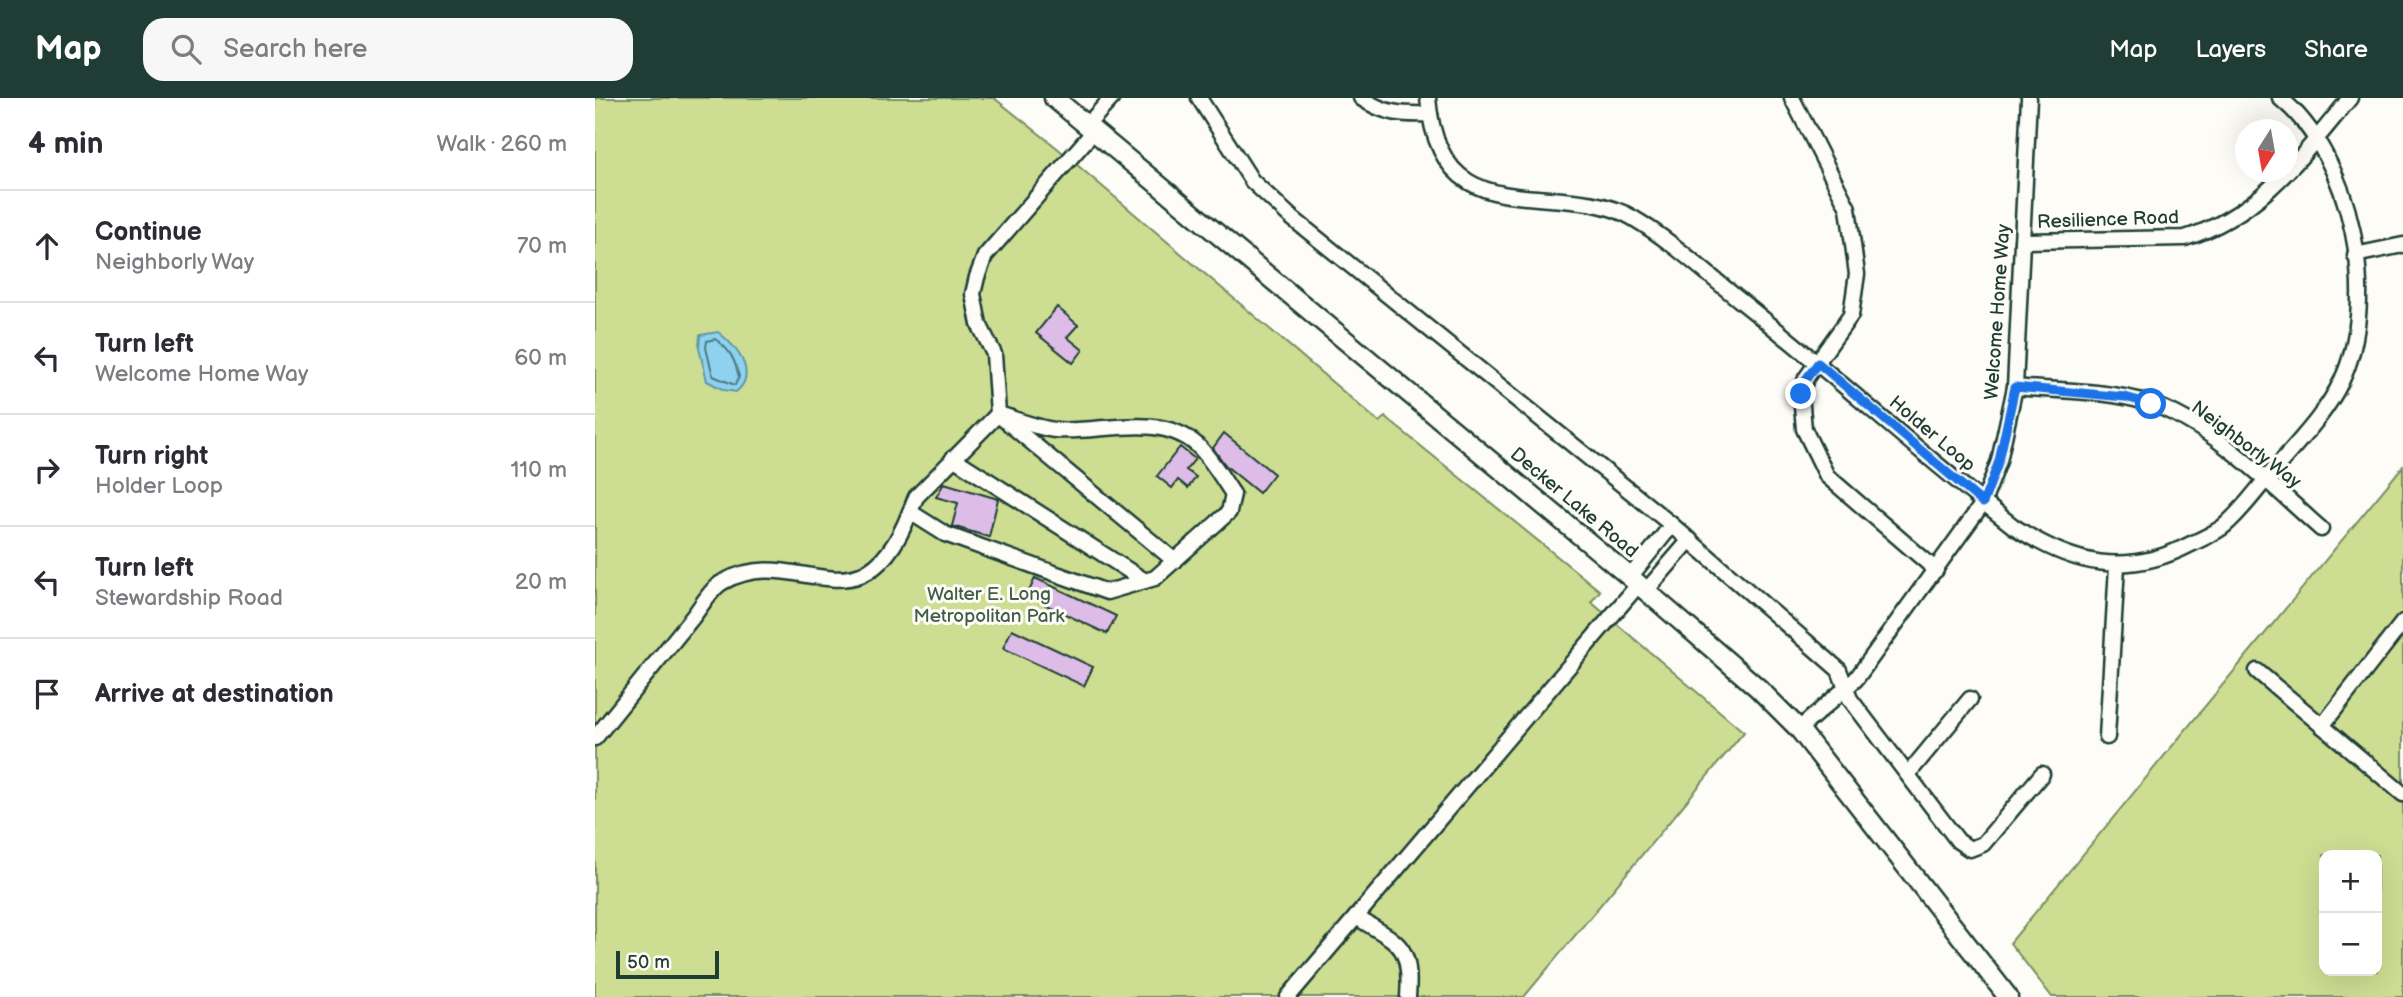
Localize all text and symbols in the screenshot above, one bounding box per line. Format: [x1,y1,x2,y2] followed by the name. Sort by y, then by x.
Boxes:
[143,18,633,81] search box
[35,29,101,69] text: Map
[167,30,205,68] icon: search
[223,34,367,65] text: Search here
[2109,35,2157,64] text: Map
[2195,35,2266,64] text: Layers
[2304,35,2368,64] text: Share
[2235,119,2298,182] north arrow
[28,126,103,162] text: 4 min
[437,130,567,158] text: Walk · 260 m
[2037,206,2179,234] street label: Resilience Road
[95,217,202,248] text: Continue
[1980,223,2016,401] street label: Welcome Home Way
[28,227,66,265] icon: ahead
[517,232,567,260] text: 70 m
[95,248,254,276] text: Neighborly Way
[95,329,194,360] text: Turn left
[28,339,66,377] icon: left
[514,344,567,372] text: 60 m
[95,360,308,388] text: Welcome Home Way
[1785,378,1816,409] route end
[2135,388,2166,419] route start
[1884,391,1980,477] street label: Holder Loop
[2187,396,2306,494] street label: Neighborly Way
[95,441,208,472] text: Turn right
[1505,443,1643,563] street label: Decker Lake Road
[28,451,66,489] icon: right
[510,456,567,484] text: 110 m
[95,472,223,500] text: Holder Loop
[95,553,194,584] text: Turn left
[28,563,66,601] icon: left
[515,568,567,596] text: 20 m
[913,583,1065,628] park label: Walter E. Long Metropolitan Park
[95,584,283,612] text: Stewardship Road
[28,675,66,713] icon: arrive
[95,679,334,710] text: Arrive at destination
[2319,850,2382,976] map controls
[2319,850,2382,913] button: +
[2319,913,2382,976] button: −
[616,948,719,980] scale bar
[627,951,670,974] text: 50 m

